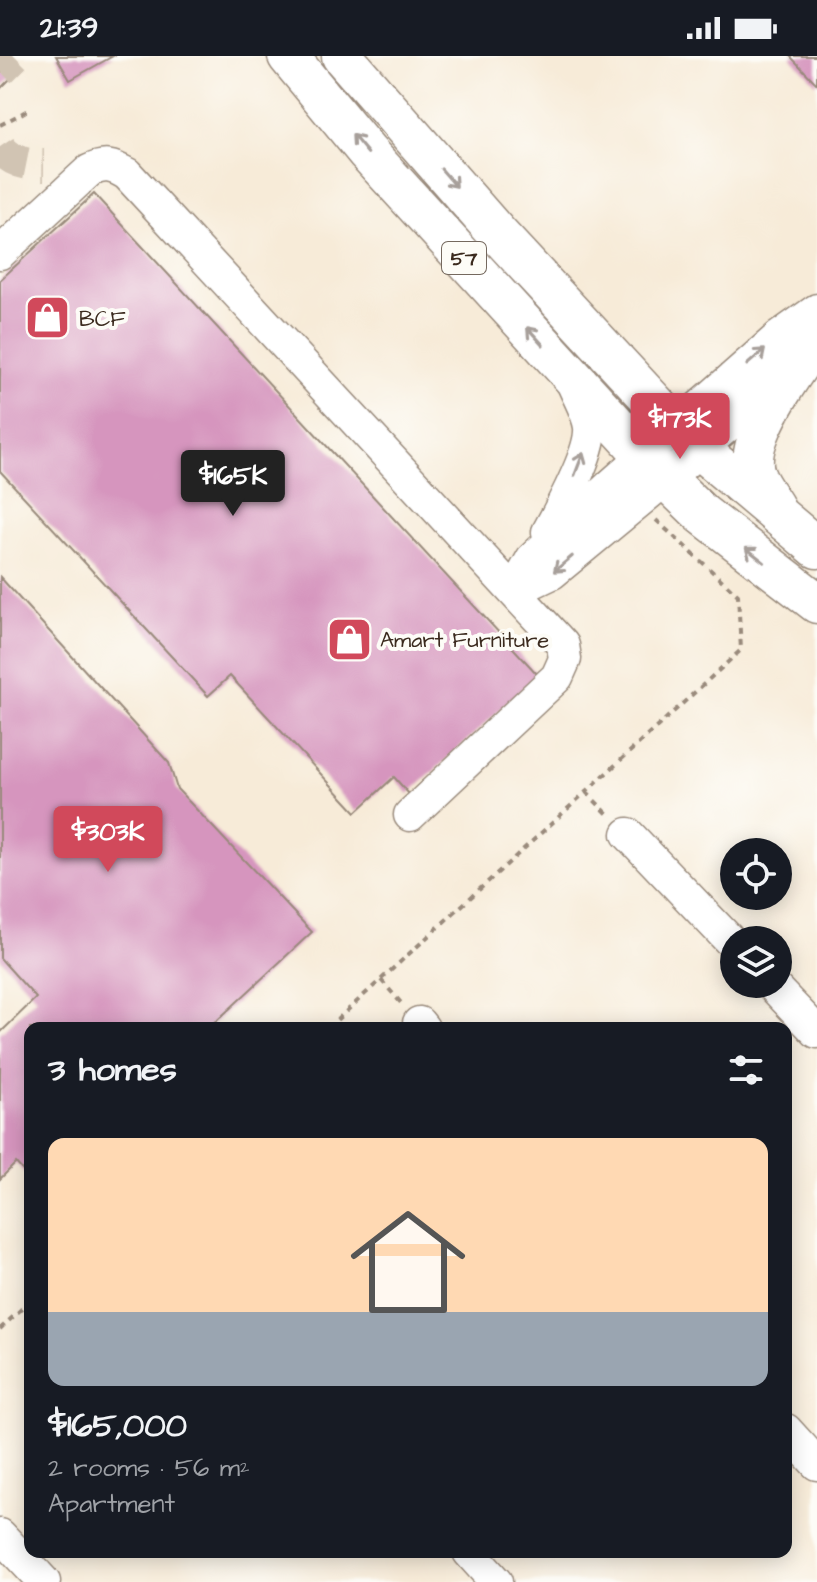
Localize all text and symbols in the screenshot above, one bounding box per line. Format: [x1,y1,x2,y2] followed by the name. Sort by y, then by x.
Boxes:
[40,7,98,49] text: 21:39
[351,134,369,155] one-way arrow
[440,167,458,187] one-way arrow
[442,242,486,274] road number: 57
[24,294,72,342] shop icon: BCF
[79,304,126,335] place label: BCF
[527,327,545,347] one-way arrow
[746,348,766,366] one-way arrow
[624,393,736,461] pin: $173K
[649,401,711,437] text: $173K
[177,450,289,518] pin: $165K
[573,452,587,477] one-way arrow
[199,458,267,494] text: $165K
[745,546,766,564] one-way arrow
[553,555,573,573] one-way arrow
[325,615,373,663] shop icon: Amart Furniture
[380,625,549,656] place label: Amart Furniture
[52,806,164,874] pin: $303K
[71,814,145,850] text: $303K
[720,838,792,998] map controls
[720,838,792,910] button: locate
[720,926,792,998] button: layers
[48,1046,177,1094] text: 3 homes
[724,1048,768,1092] icon: filters
[336,1190,480,1334] icon: home
[48,1402,187,1450] text: $165,000
[48,1450,250,1486] text: 2 rooms · 56 m²
[48,1486,175,1522] text: Apartment

